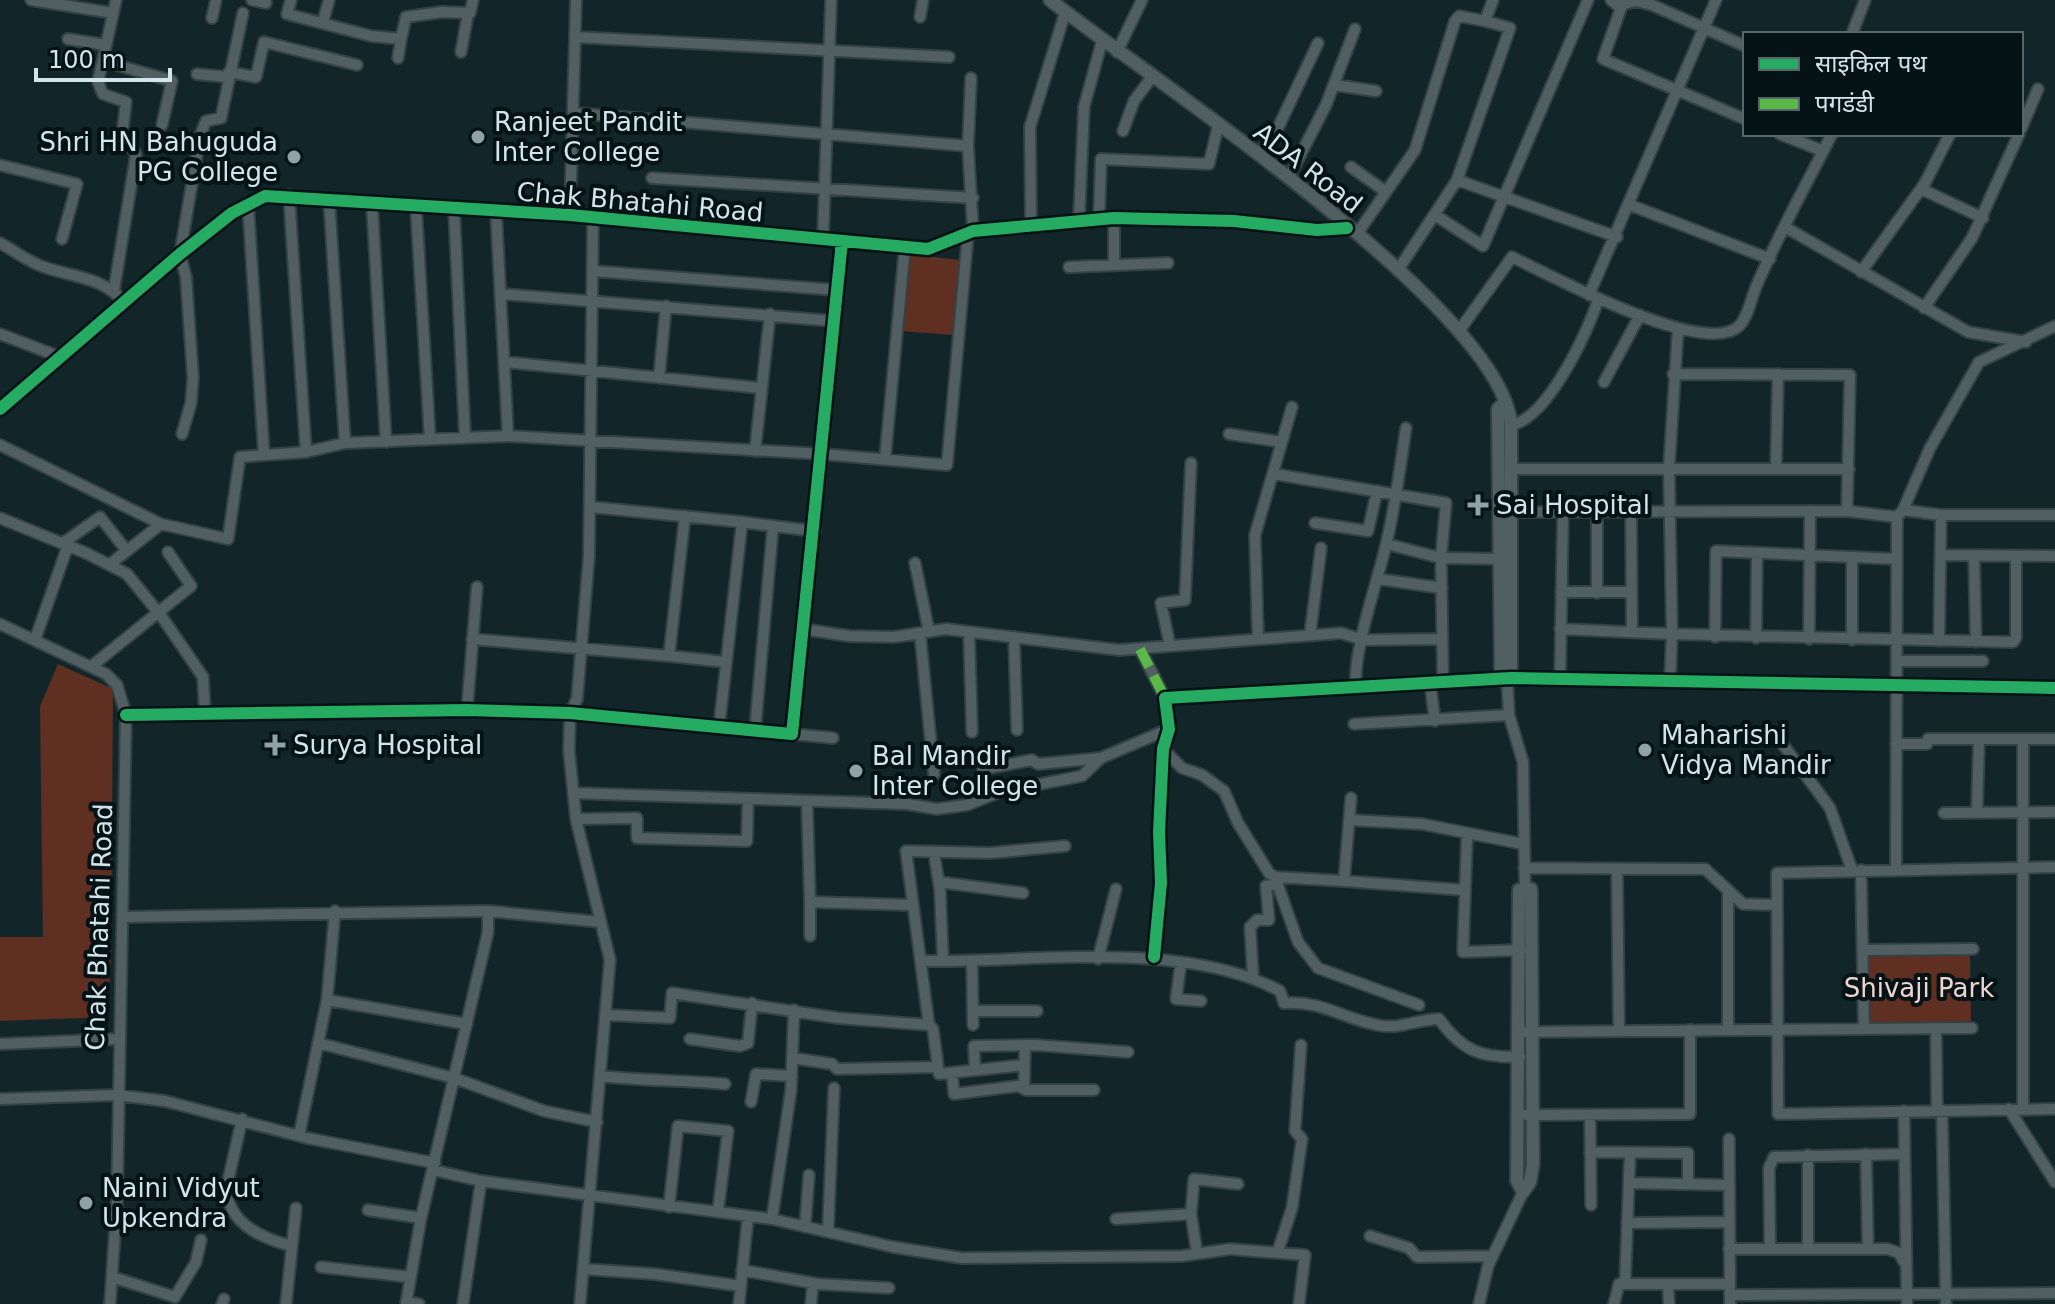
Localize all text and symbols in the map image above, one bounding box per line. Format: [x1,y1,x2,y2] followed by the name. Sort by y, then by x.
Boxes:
[36,32,170,82] scale bar
[1743,32,2023,136] legend
[48,46,125,74] text: 100 m
[1815,50,1927,78] text: साइकिल पथ
[1815,90,1875,118] text: पगडंडी
[494,107,682,167] place label: Ranjeet Pandit Inter College
[1248,117,1368,219] street label: ADA Road
[39,127,278,187] place label: Shri HN Bahuguda PG College
[469,128,487,146] marker: Ranjeet Pandit Inter College
[285,148,303,166] marker: Shri HN Bahuguda PG College
[515,176,765,228] street label: Chak Bhatahi Road
[1496,490,1650,520] place label: Sai Hospital
[1467,494,1489,516] marker: Sai Hospital
[1661,720,1831,780] place label: Maharishi Vidya Mandir
[293,730,482,760] place label: Surya Hospital
[264,734,286,756] marker: Surya Hospital
[872,741,1038,801] place label: Bal Mandir Inter College
[1636,741,1654,759] marker: Maharishi Vidya Mandir
[847,762,865,780] marker: Bal Mandir Inter College
[80,803,118,1051] street label: Chak Bhatahi Road
[1844,973,1994,1003] park label: Shivaji Park
[102,1173,260,1233] place label: Naini Vidyut Upkendra
[77,1194,95,1212] marker: Naini Vidyut Upkendra

